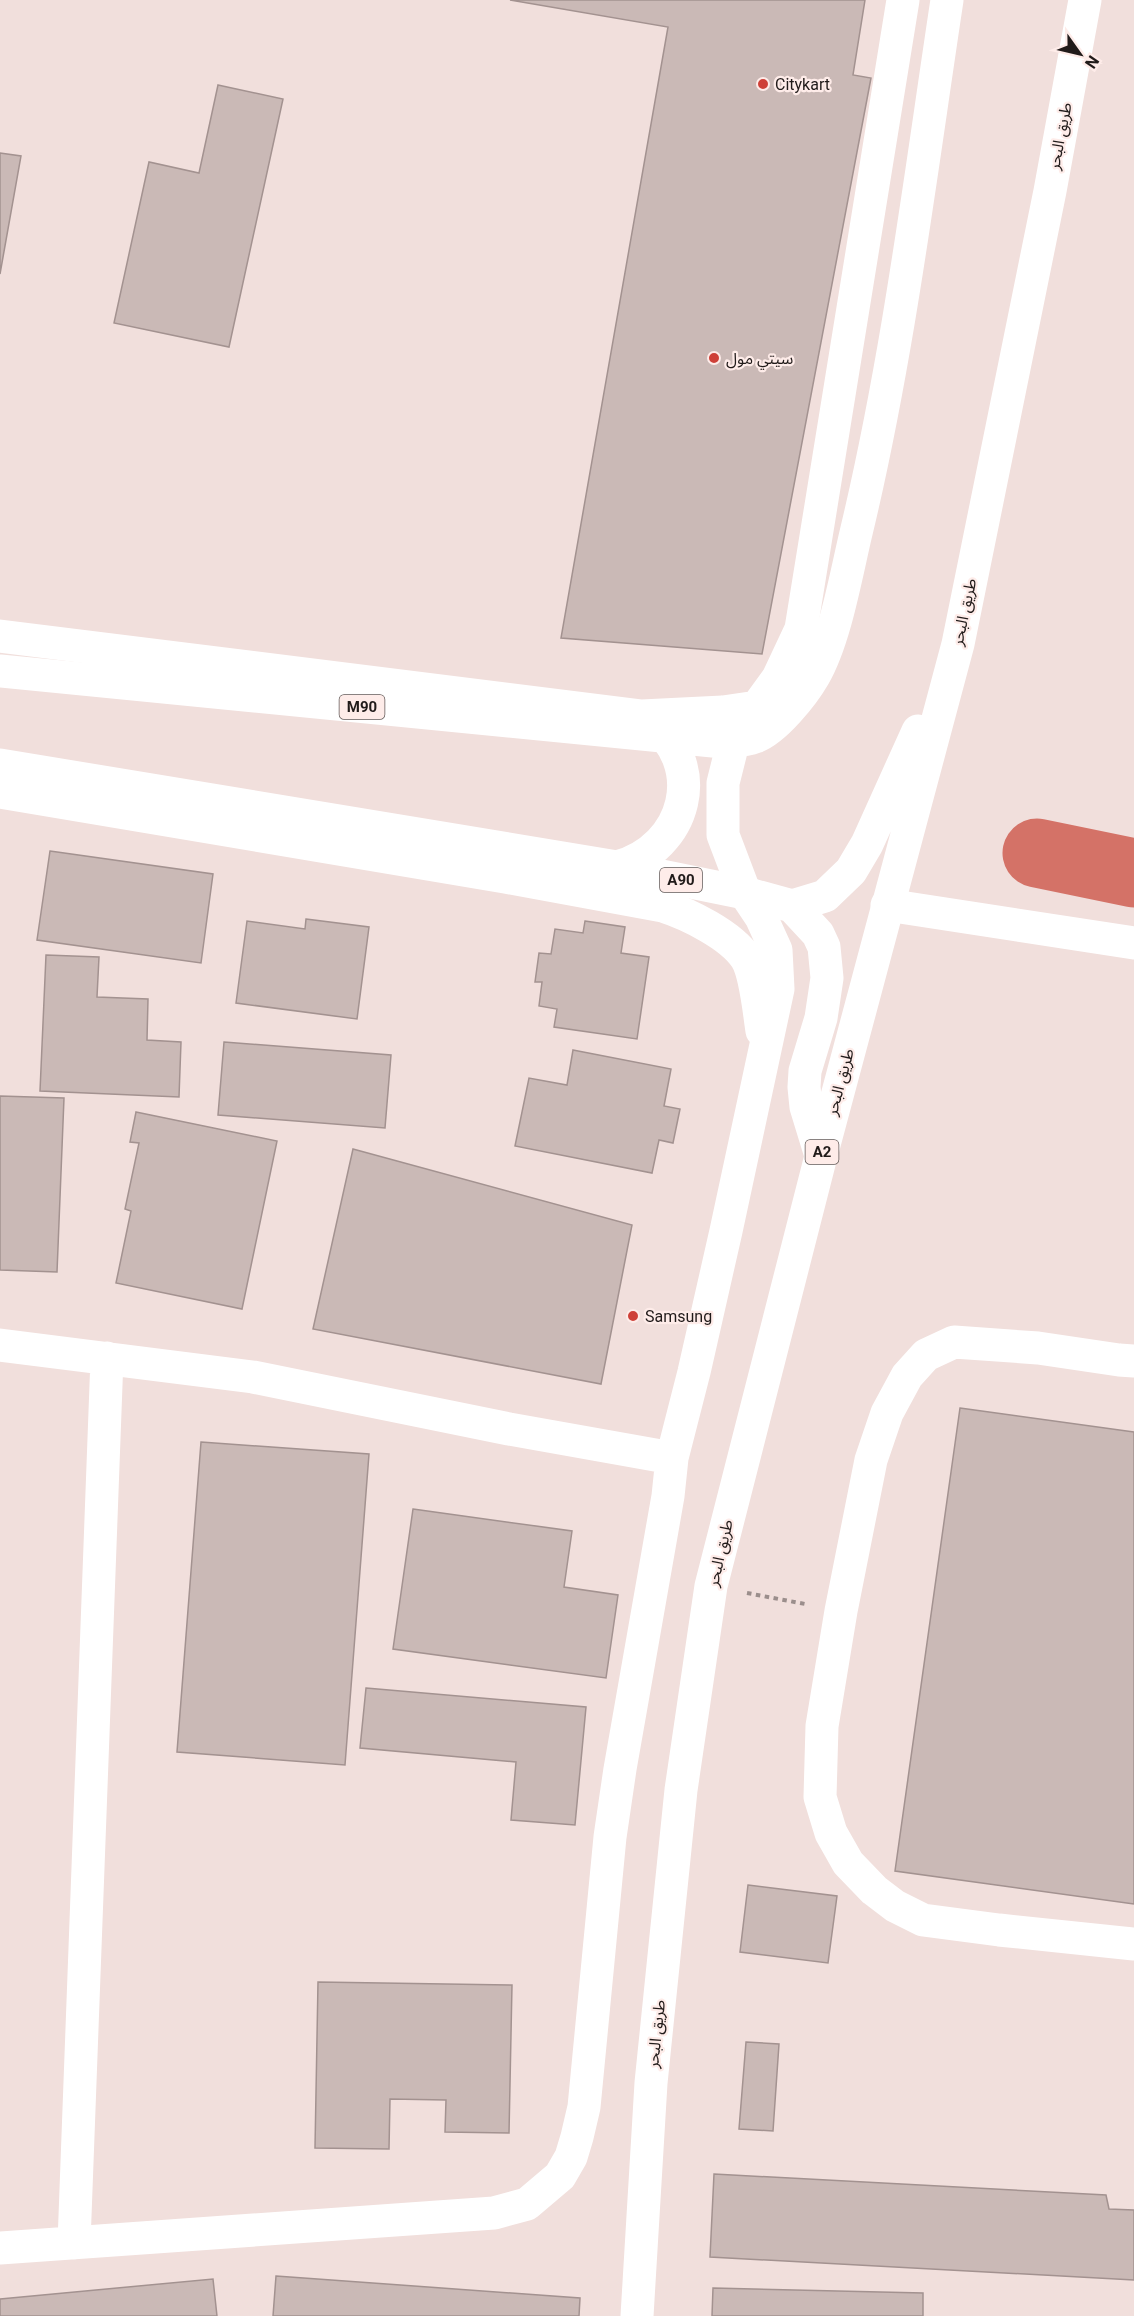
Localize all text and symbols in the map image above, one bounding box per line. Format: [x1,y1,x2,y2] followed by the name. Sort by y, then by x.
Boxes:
[1050,24,1110,84] north arrow
[1081,52,1103,72] text: N
[775,75,830,94] place label: Citykart
[756,77,770,91] marker: Citykart
[1044,100,1077,173] street label: طريق البحر
[726,349,793,370] place label: سيتي مول
[707,351,721,365] marker: سيتي مول
[947,576,981,649] street label: طريق البحر
[340,695,385,719] road number: M90
[660,868,702,892] road number: A90
[822,1046,859,1119] street label: طريق البحر
[806,1140,838,1164] road number: A2
[645,1307,712,1326] place label: Samsung
[626,1309,640,1323] marker: Samsung
[703,1517,738,1590] street label: طريق البحر
[643,1999,670,2070] street label: طريق البحر

